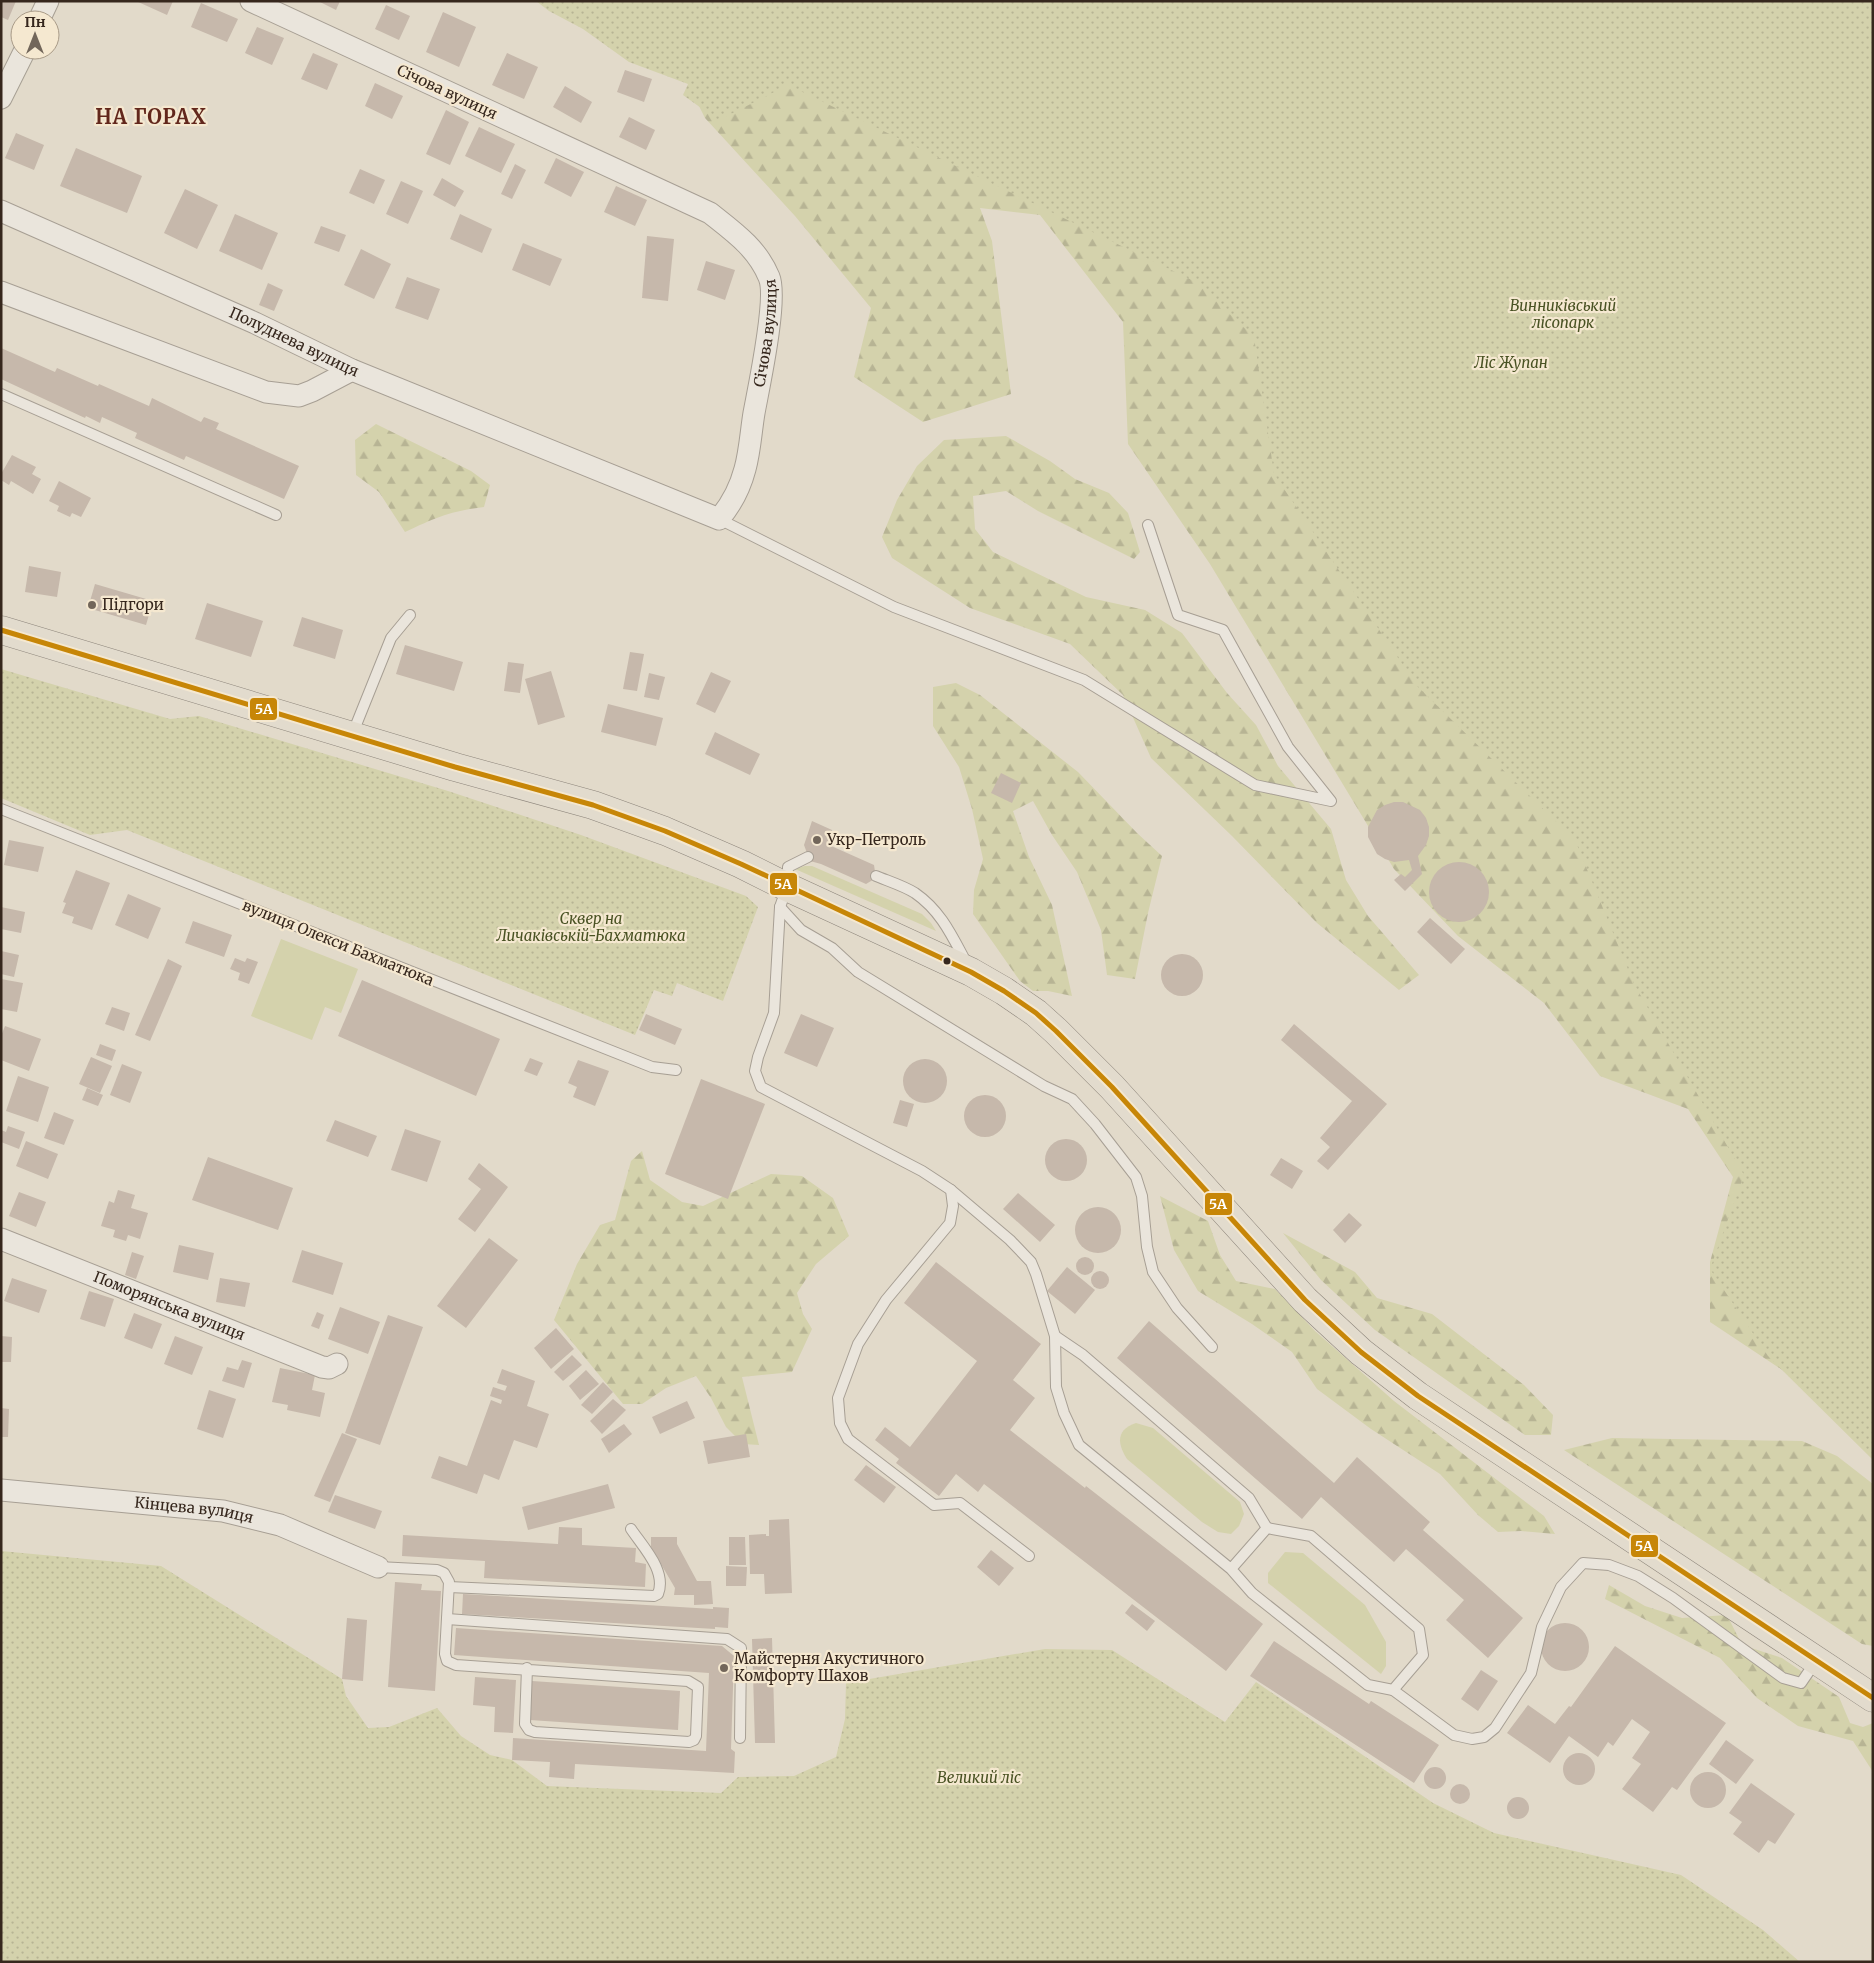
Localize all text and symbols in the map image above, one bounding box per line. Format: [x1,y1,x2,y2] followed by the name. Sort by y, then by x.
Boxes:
[10,10,60,60] north arrow
[24,13,46,31] text: Пн
[394,60,500,123] street label: Січова вулиця
[95,104,207,129] district label: НА ГОРАХ
[749,278,780,388] street label: Січова вулиця
[1510,296,1616,332] park label: Винниківський лісопарк
[226,303,362,381] street label: Полуднева вулиця
[1473,353,1548,372] park label: Ліс Жупан
[102,595,164,614] place label: Підгори
[86,599,98,611] marker: Підгори
[249,697,278,721] line badge: 5А
[255,700,274,718] text: 5А
[826,830,926,849] place label: Укр-Петроль
[811,834,823,846] marker: Укр-Петроль
[769,872,798,896] line badge: 5А
[774,875,793,893] text: 5А
[240,895,437,990] street label: вулиця Олекси Бахматюка
[495,909,686,945] park label: Сквер на Личаківській-Бахматюка
[942,956,952,966] unlabelled marker
[1204,1192,1233,1216] line badge: 5А
[1209,1195,1228,1213] text: 5А
[91,1267,248,1344] street label: Поморянська вулиця
[134,1493,256,1527] street label: Кінцева вулиця
[1630,1534,1659,1558] line badge: 5А
[1635,1537,1654,1555] text: 5А
[734,1649,924,1685] place label: Майстерня Акустичного Комфорту Шахов
[718,1662,730,1674] marker: Майстерня Акустичного Комфорту Шахов
[937,1768,1021,1787] park label: Великий ліс

